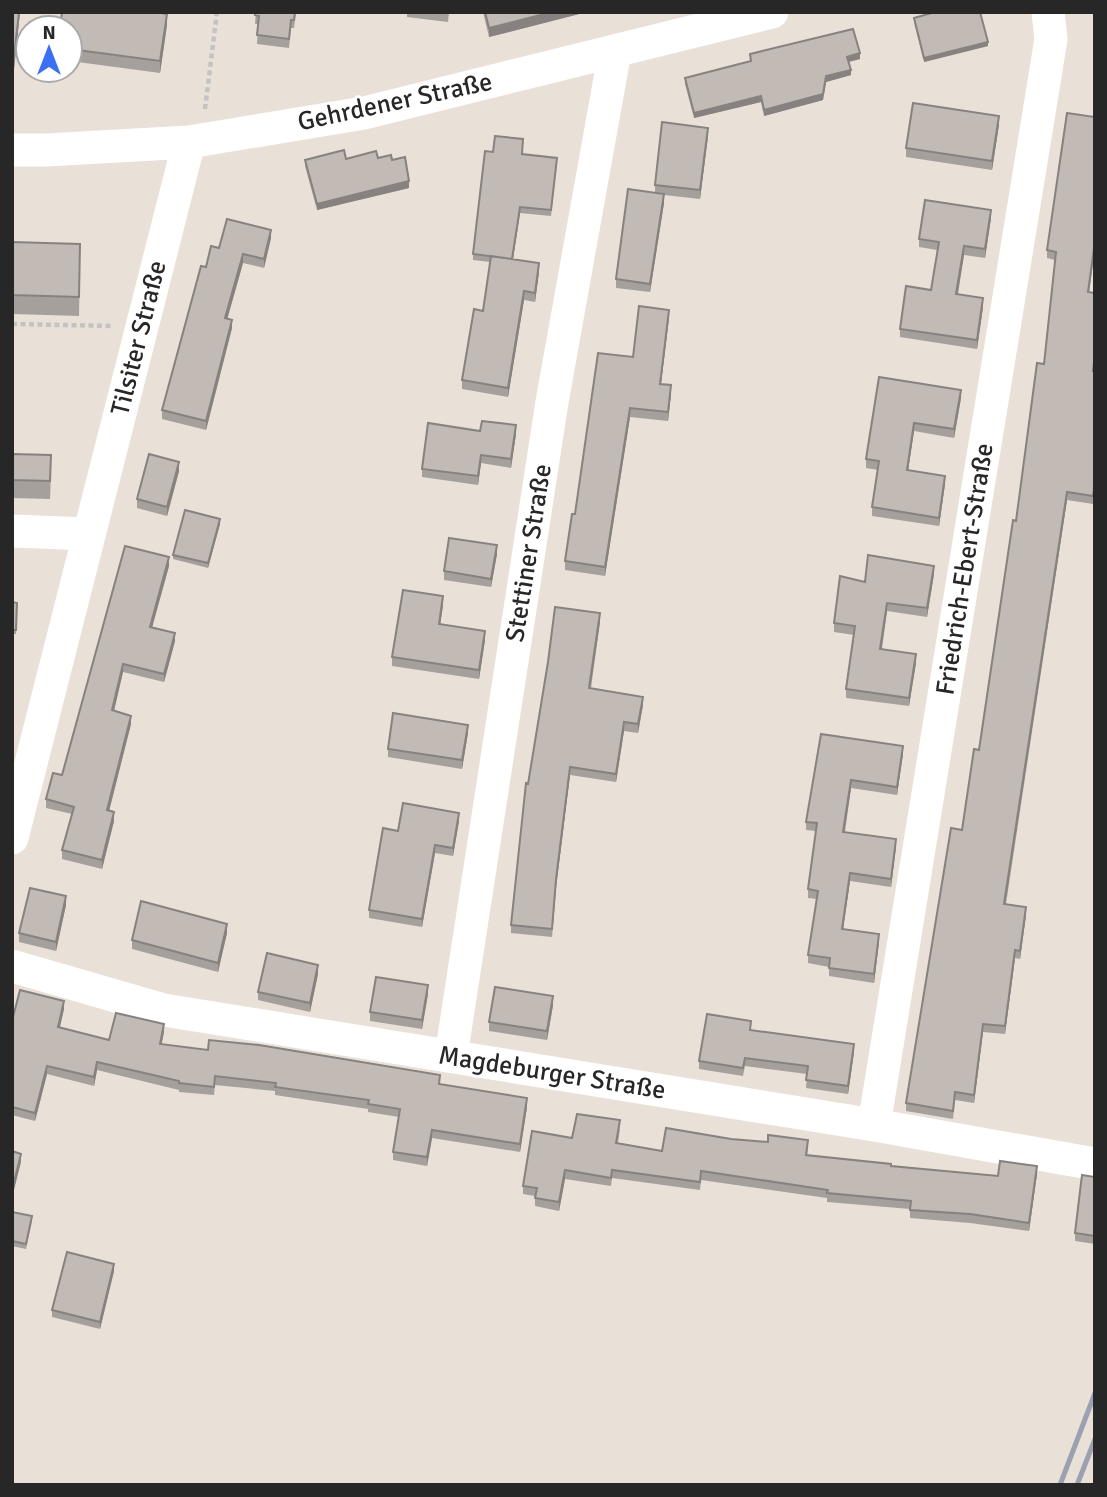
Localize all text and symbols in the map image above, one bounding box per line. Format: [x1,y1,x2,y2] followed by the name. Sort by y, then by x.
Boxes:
[14,14,84,84] north arrow
[42,21,56,45] text: N
[295,66,495,138] street label: Gehrdener Straße
[104,257,174,419] street label: Tilsiter Straße
[929,441,1001,697] street label: Friedrich-Ebert-Straße
[499,462,559,644] street label: Stettiner Straße
[436,1039,668,1107] street label: Magdeburger Straße

